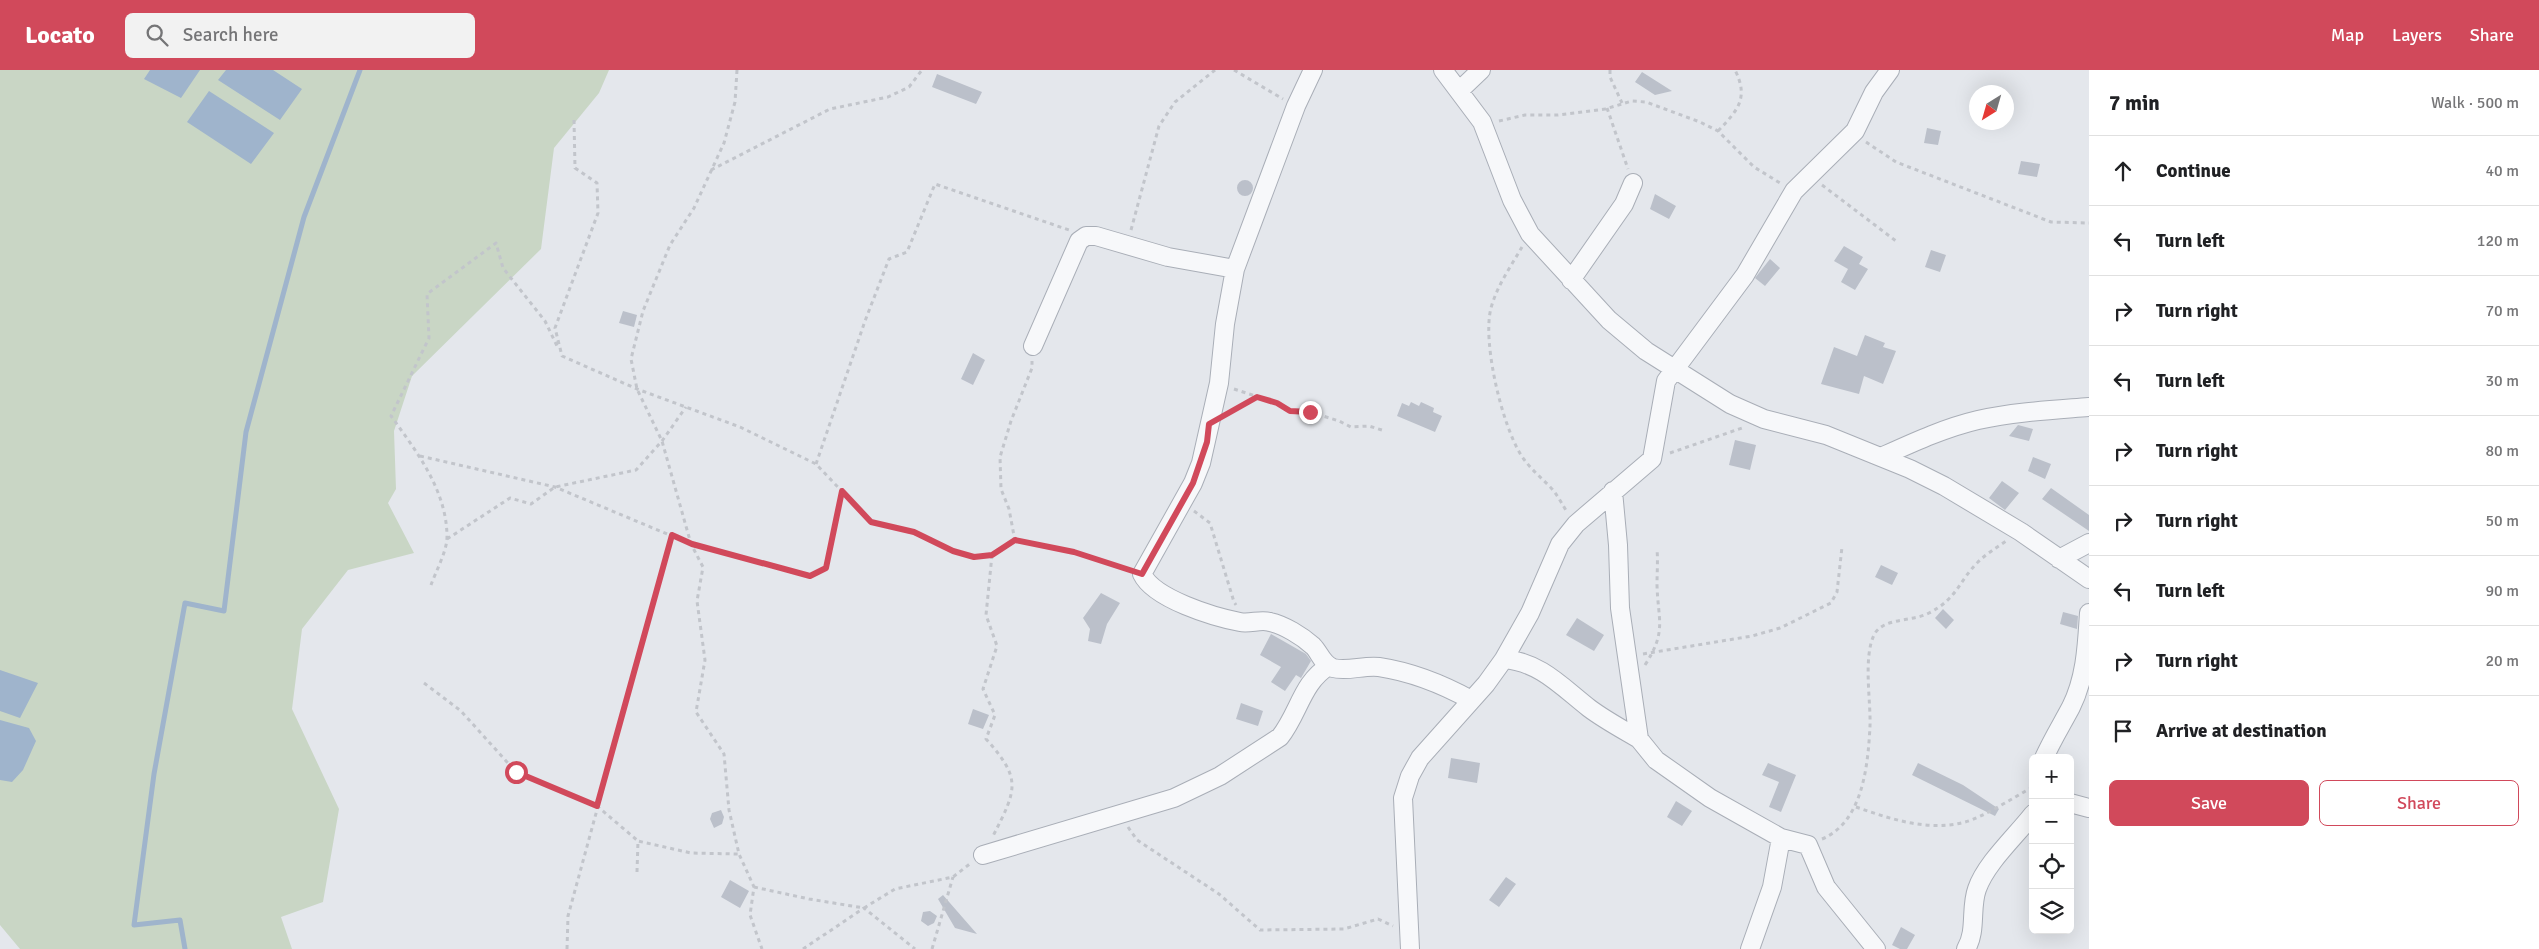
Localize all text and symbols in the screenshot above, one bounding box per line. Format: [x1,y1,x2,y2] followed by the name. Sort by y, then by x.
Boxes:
[125,13,475,58] search box
[25,20,95,50] text: Locato
[143,21,171,49] icon: search
[183,23,279,47] text: Search here
[2331,24,2364,46] text: Map
[2392,24,2442,46] text: Layers
[2470,24,2514,46] text: Share
[1969,85,2014,130] north arrow
[2109,90,2160,116] text: 7 min
[2431,93,2519,113] text: Walk · 500 m
[2109,157,2137,185] icon: ahead
[2156,159,2231,183] text: Continue
[2485,161,2519,181] text: 40 m
[2109,227,2137,255] icon: left
[2156,229,2225,253] text: Turn left
[2477,231,2519,251] text: 120 m
[2109,297,2137,325] icon: right
[2156,299,2238,323] text: Turn right
[2485,301,2519,321] text: 70 m
[2109,367,2137,395] icon: left
[2156,369,2225,393] text: Turn left
[2485,371,2519,391] text: 30 m
[1299,401,1322,424] route end
[2109,437,2137,465] icon: right
[2156,439,2238,463] text: Turn right
[2485,441,2519,461] text: 80 m
[2109,507,2137,535] icon: right
[2156,509,2238,533] text: Turn right
[2485,511,2519,531] text: 50 m
[2109,577,2137,605] icon: left
[2156,579,2225,603] text: Turn left
[2485,581,2519,601] text: 90 m
[2109,647,2137,675] icon: right
[2156,649,2238,673] text: Turn right
[2485,651,2519,671] text: 20 m
[2109,717,2137,745] icon: arrive
[2156,719,2327,743] text: Arrive at destination
[2029,754,2074,934] map controls
[2029,754,2074,799] button: +
[505,761,528,784] route start
[2109,780,2309,826] button: Save
[2319,780,2519,826] button: Share
[2029,799,2074,844] button: −
[2029,844,2074,889] button: locate
[2029,889,2074,934] button: layers

